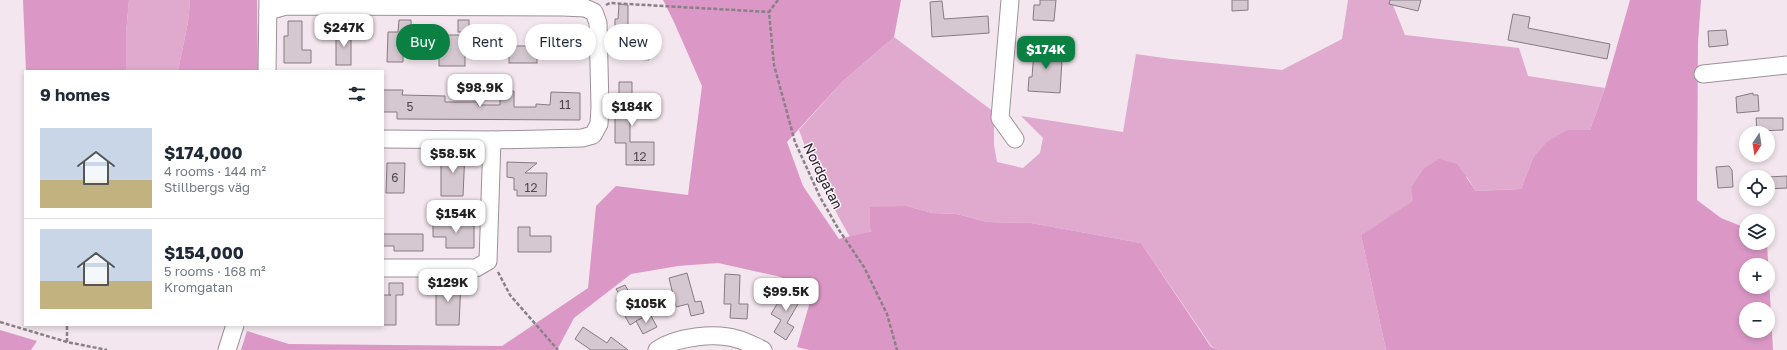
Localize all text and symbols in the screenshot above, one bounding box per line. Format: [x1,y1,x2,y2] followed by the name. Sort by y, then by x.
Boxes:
[316,14,372,48] pin: $247K
[323,19,365,35] text: $247K
[396,24,450,60] chip: Buy
[458,24,517,60] chip: Rent
[525,24,596,60] chip: Filters
[604,24,662,60] chip: New
[1018,36,1074,70] pin: $174K
[1026,41,1066,57] text: $174K
[447,74,513,108] pin: $98.9K
[456,79,504,95] text: $98.9K
[346,83,368,105] icon: filters
[40,84,110,105] text: 9 homes
[604,93,660,127] pin: $184K
[559,97,571,112] house number: 11
[611,98,653,114] text: $184K
[407,99,414,114] house number: 5
[1739,126,1775,162] north arrow
[1739,126,1775,338] map controls
[420,140,486,174] pin: $58.5K
[800,140,847,212] street label: Nordgatan
[164,142,243,163] text: $174,000
[72,144,120,192] icon: home
[430,145,476,161] text: $58.5K
[634,149,646,164] house number: 12
[164,163,266,179] text: 4 rooms · 144 m²
[391,170,399,185] house number: 6
[1739,170,1775,206] button: locate
[164,179,250,195] text: Stillbergs väg
[525,180,537,195] house number: 12
[428,200,484,234] pin: $154K
[436,205,476,221] text: $154K
[1739,214,1775,250] button: layers
[164,242,244,263] text: $154,000
[72,245,120,293] icon: home
[1739,258,1775,294] button: +
[164,263,266,279] text: 5 rooms · 168 m²
[420,269,476,303] pin: $129K
[427,274,469,290] text: $129K
[753,278,819,312] pin: $99.5K
[164,279,233,295] text: Kromgatan
[763,283,809,299] text: $99.5K
[618,290,674,324] pin: $105K
[625,295,667,311] text: $105K
[1739,302,1775,338] button: −

